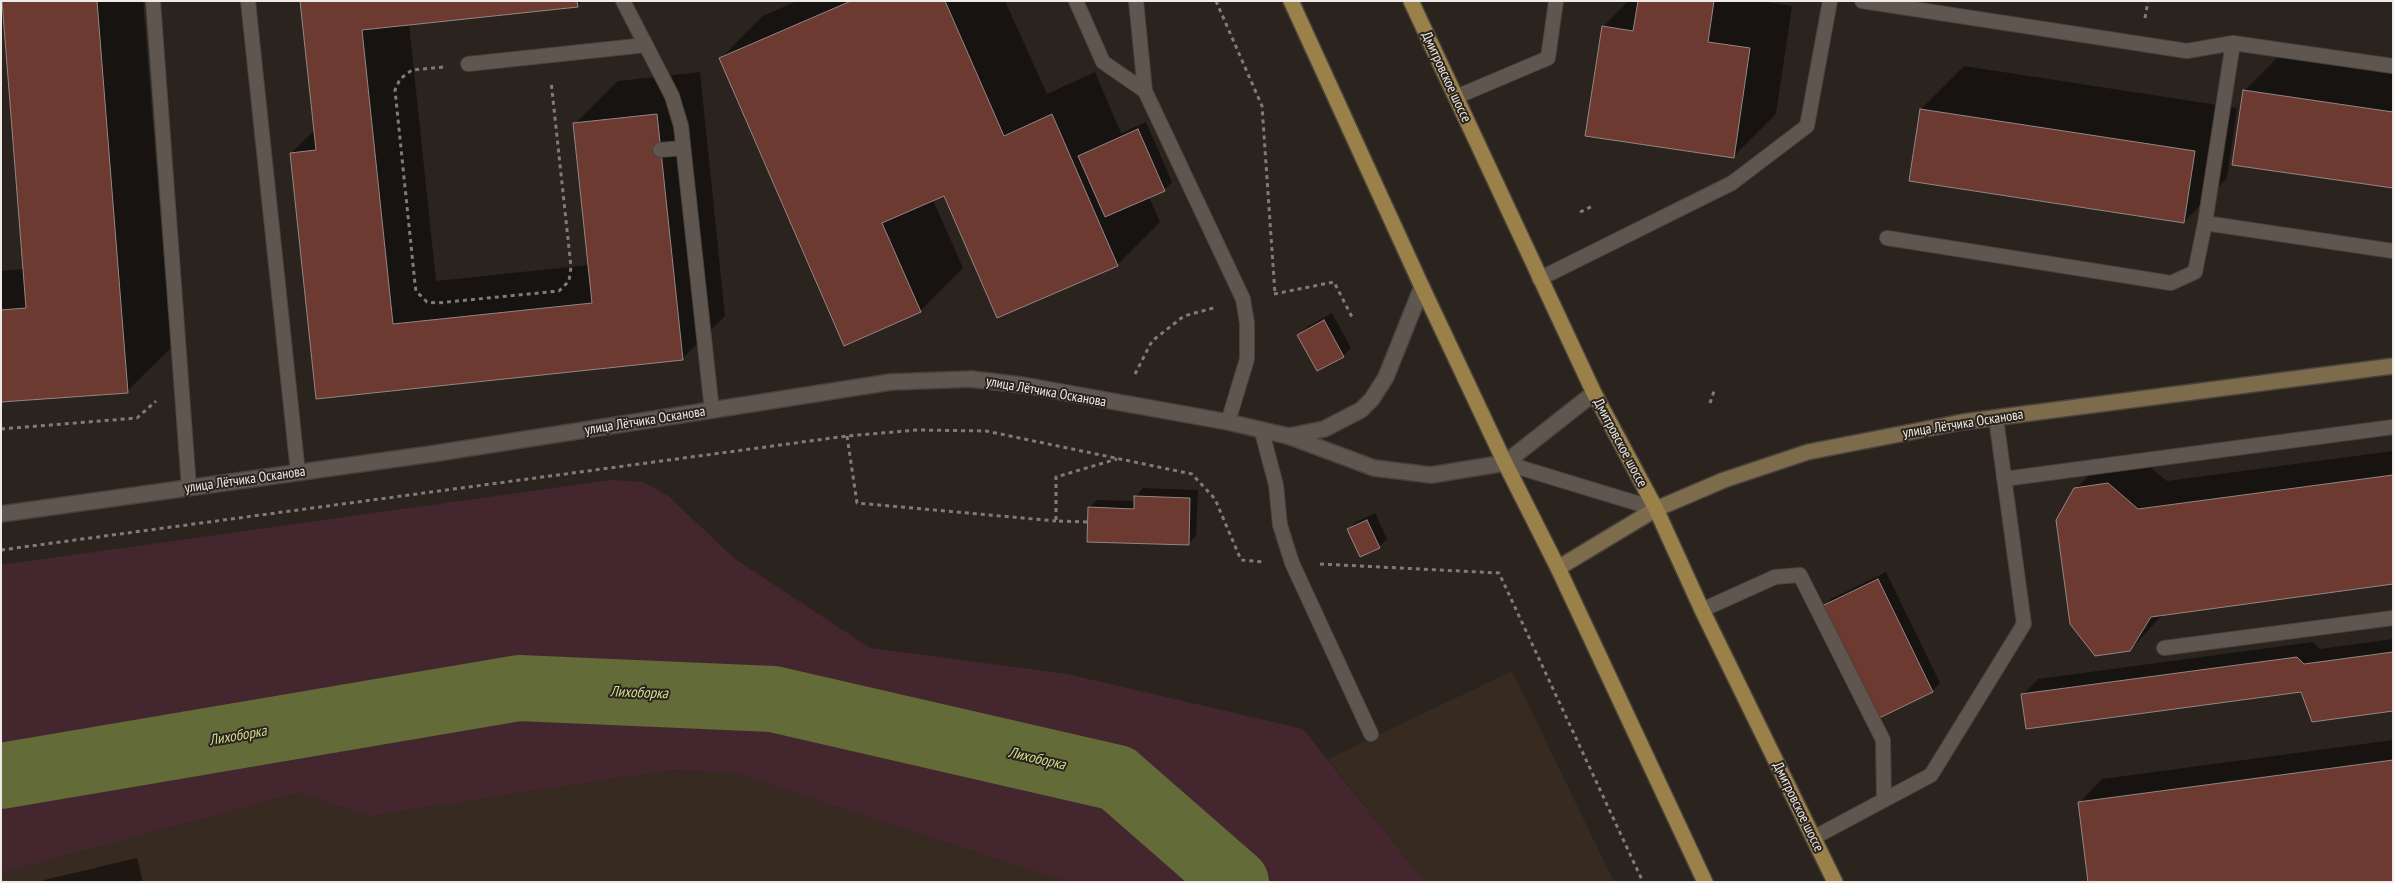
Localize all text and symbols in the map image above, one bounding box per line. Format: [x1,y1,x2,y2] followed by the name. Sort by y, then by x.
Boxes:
[1418,29,1474,125] street label: Дмитровское шоссе
[985,373,1107,411] street label: улица Лётчика Осканова
[1590,396,1650,490] street label: Дмитровское шоссе
[584,403,706,439] street label: улица Лётчика Осканова
[1902,406,2024,442] street label: улица Лётчика Осканова
[184,463,306,497] street label: улица Лётчика Осканова
[610,683,668,703] water label: Лихоборка
[208,722,268,750] water label: Лихоборка
[1007,744,1067,774] water label: Лихоборка
[1769,759,1827,855] street label: Дмитровское шоссе

